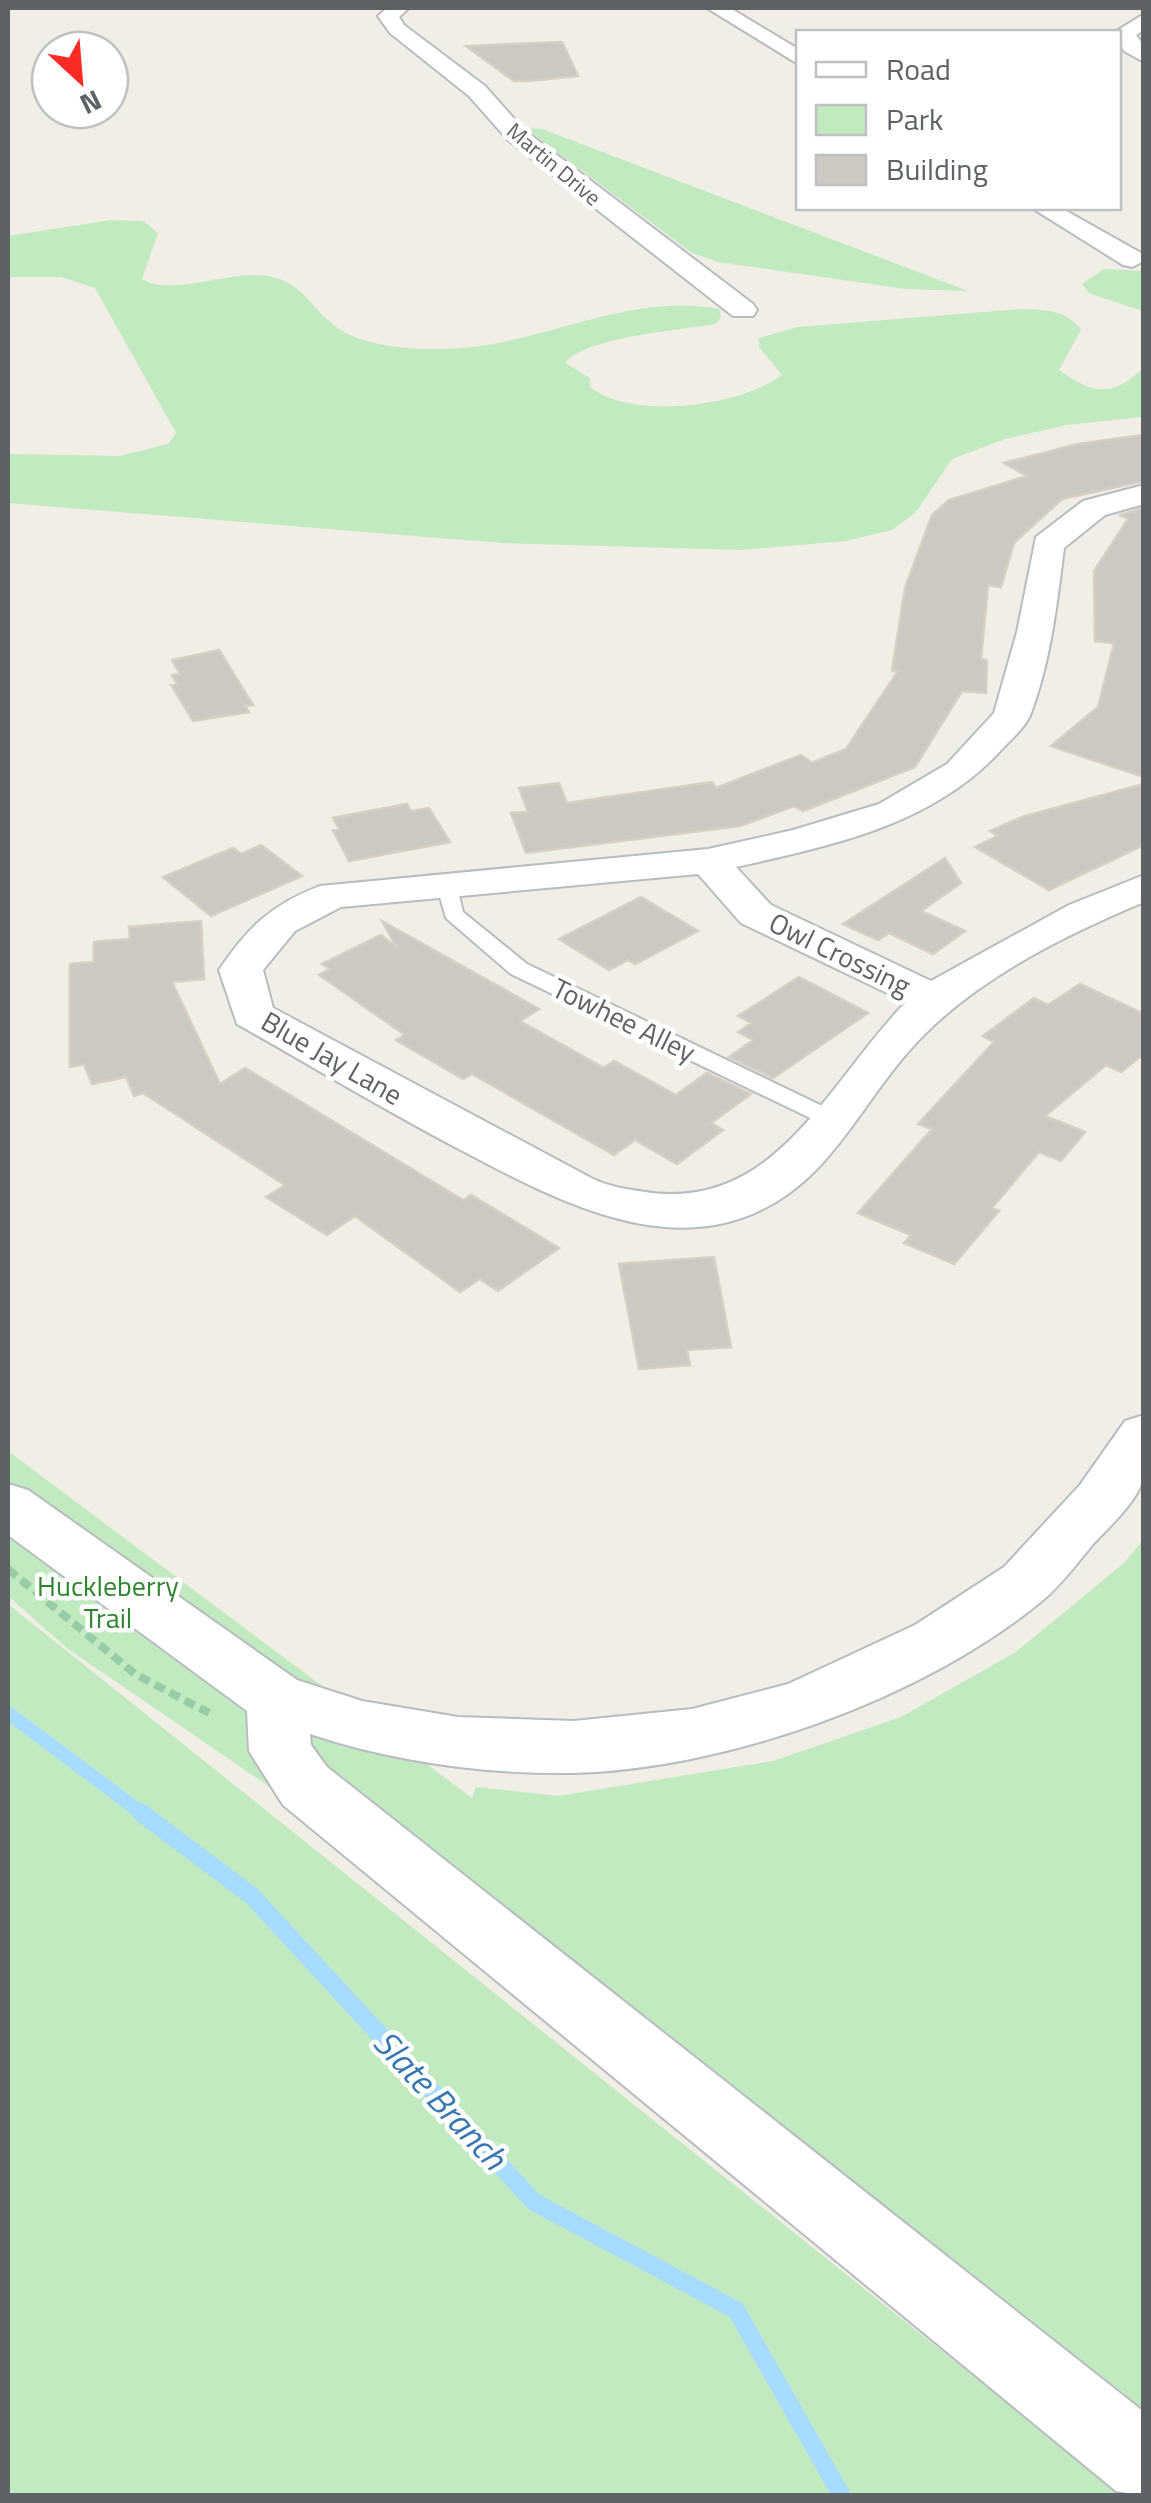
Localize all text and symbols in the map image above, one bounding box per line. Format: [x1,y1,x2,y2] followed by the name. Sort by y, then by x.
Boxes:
[30,30,130,130] north arrow
[796,30,1121,210] legend
[886,46,951,92] text: Road
[73,79,109,126] text: N
[886,96,943,142] text: Park
[499,114,609,214] street label: Martin Drive
[886,146,988,192] text: Building
[762,901,919,1006] street label: Owl Crossing
[545,966,703,1073] street label: Towhee Alley
[253,1000,411,1115] street label: Blue Jay Lane
[37,1564,179,1639] park label: Huckleberry Trail
[361,2017,521,2183] water label: Slate Branch

